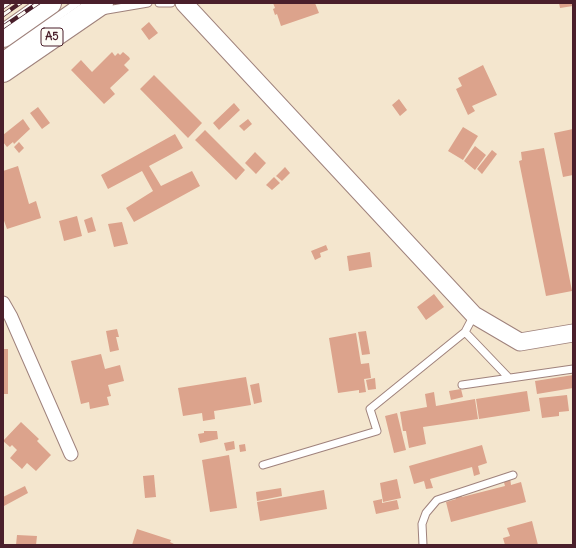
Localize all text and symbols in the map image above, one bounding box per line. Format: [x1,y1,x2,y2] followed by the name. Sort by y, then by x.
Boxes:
[41,28,63,46] road number: A5

